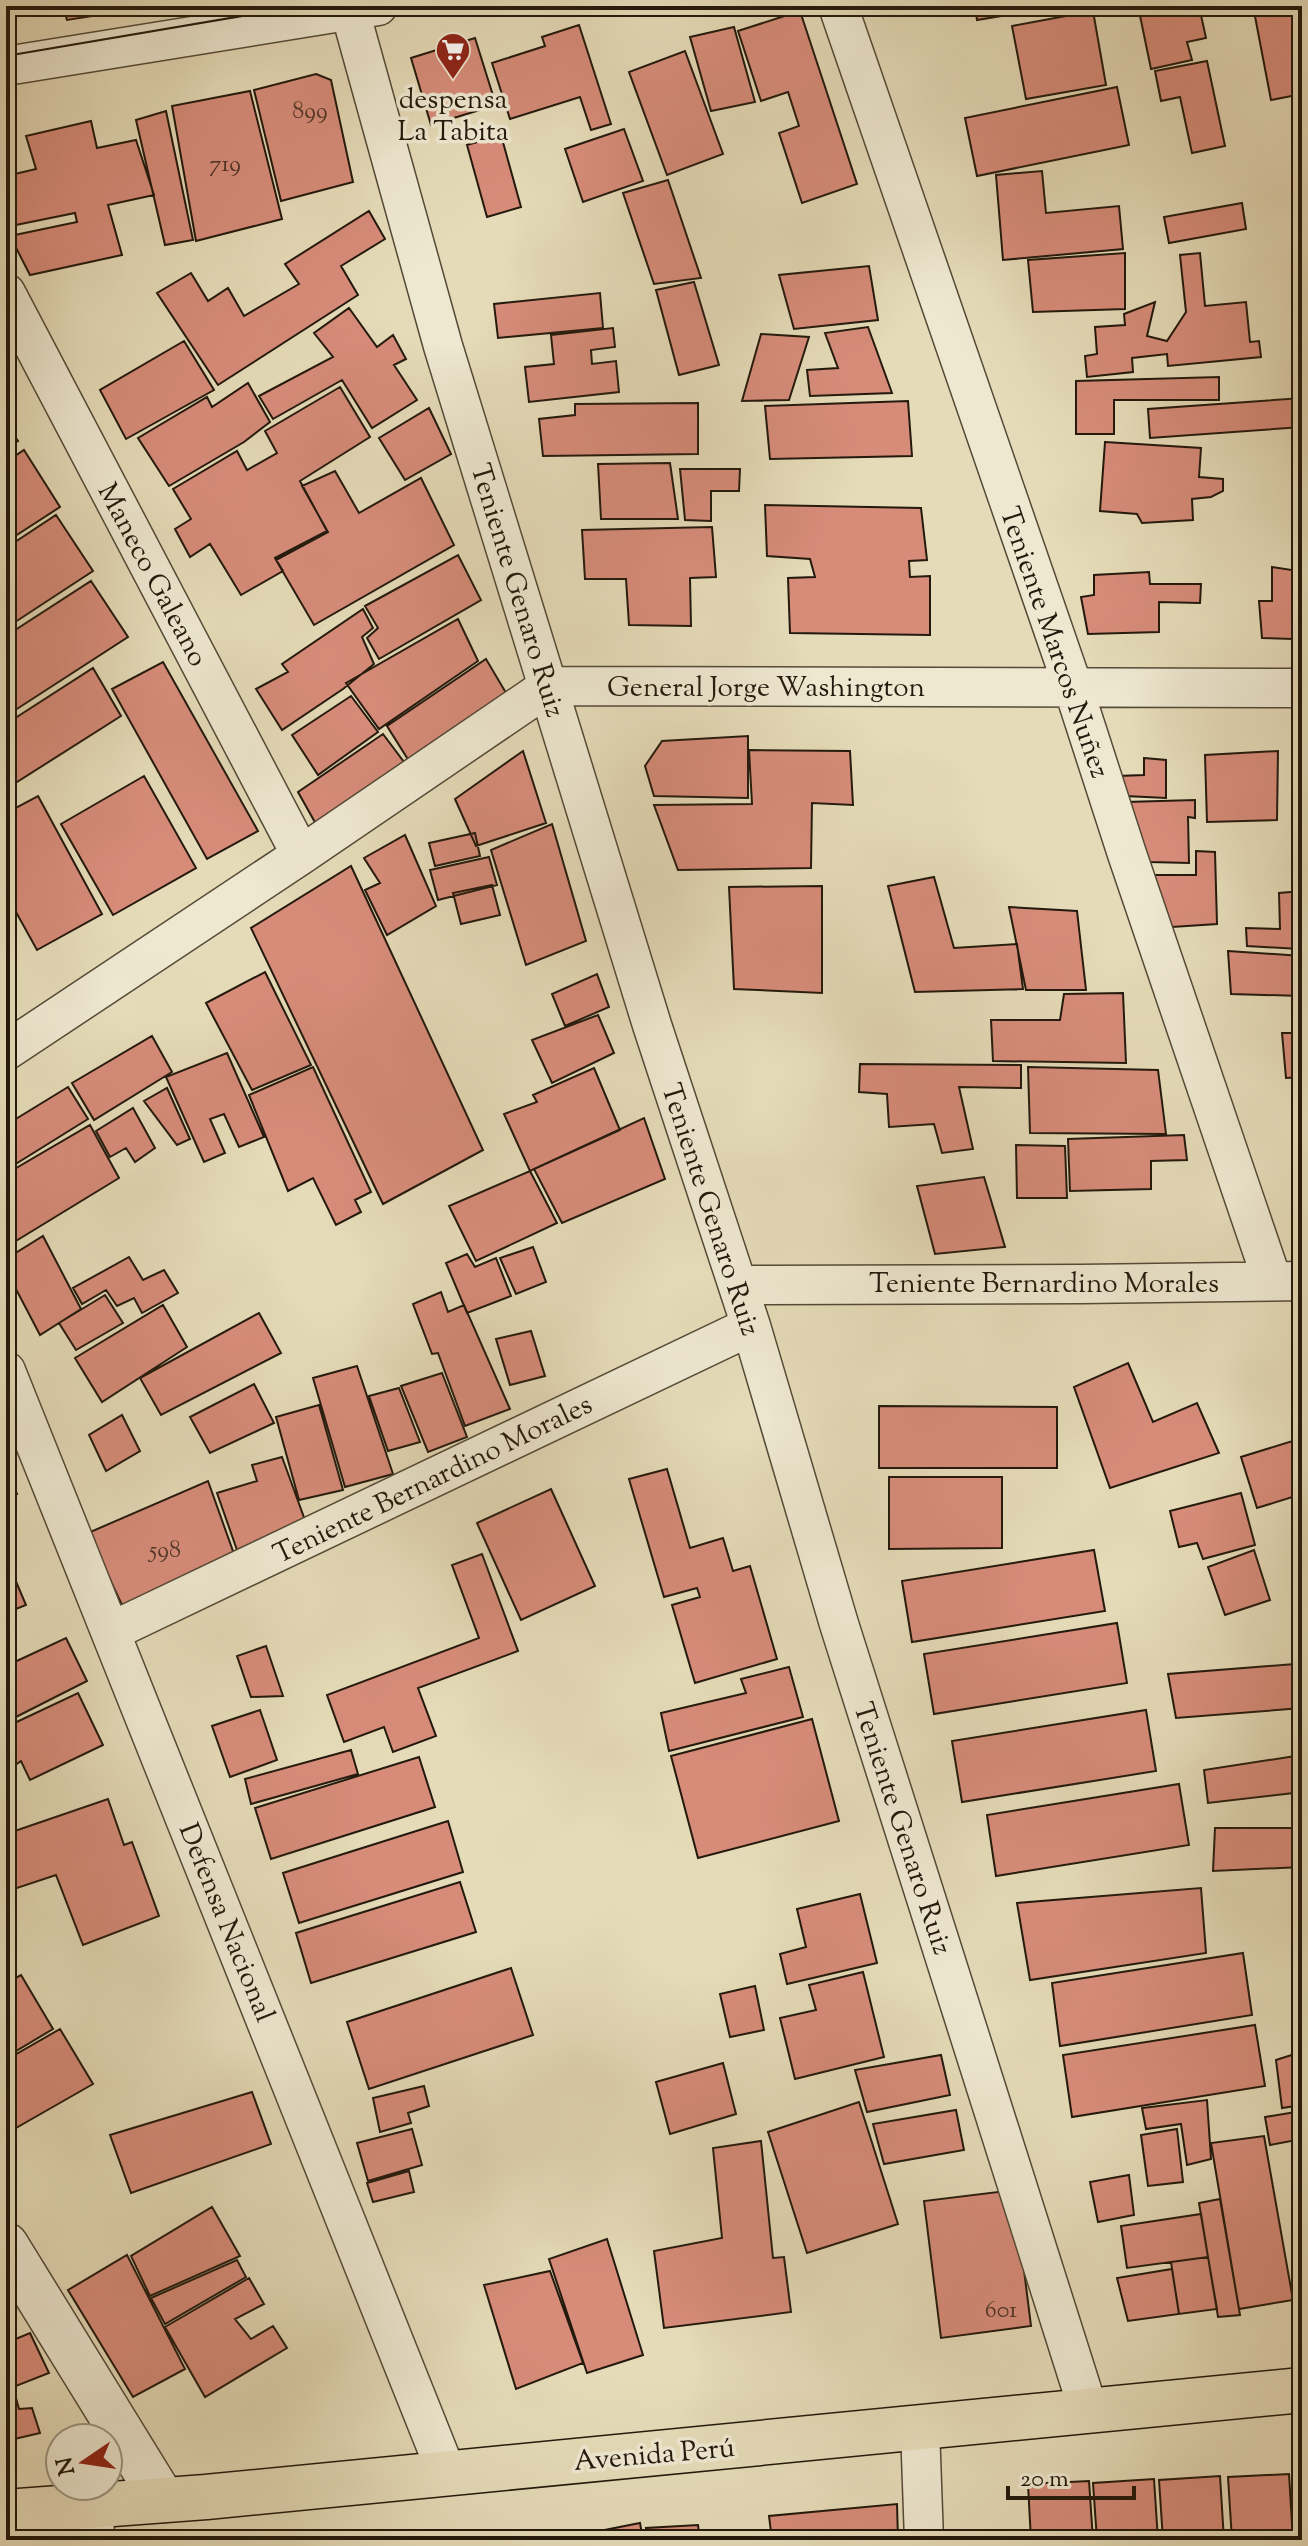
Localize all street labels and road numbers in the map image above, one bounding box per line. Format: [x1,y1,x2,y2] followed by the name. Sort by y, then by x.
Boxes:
[459,459,574,723] street label: Teniente Genaro Ruiz
[86,476,217,674] street label: Maneco Galeano
[988,502,1118,784] street label: Teniente Marcos Nuñez
[607,669,925,709] street label: General Jorge Washington
[649,1079,769,1341] street label: Teniente Genaro Ruiz
[869,1265,1219,1305] street label: Teniente Bernardino Morales
[267,1386,599,1575] street label: Teniente Bernardino Morales
[841,1698,961,1960] street label: Teniente Genaro Ruiz
[167,1818,283,2029] street label: Defensa Nacional
[572,2429,736,2483] street label: Avenida Perú

